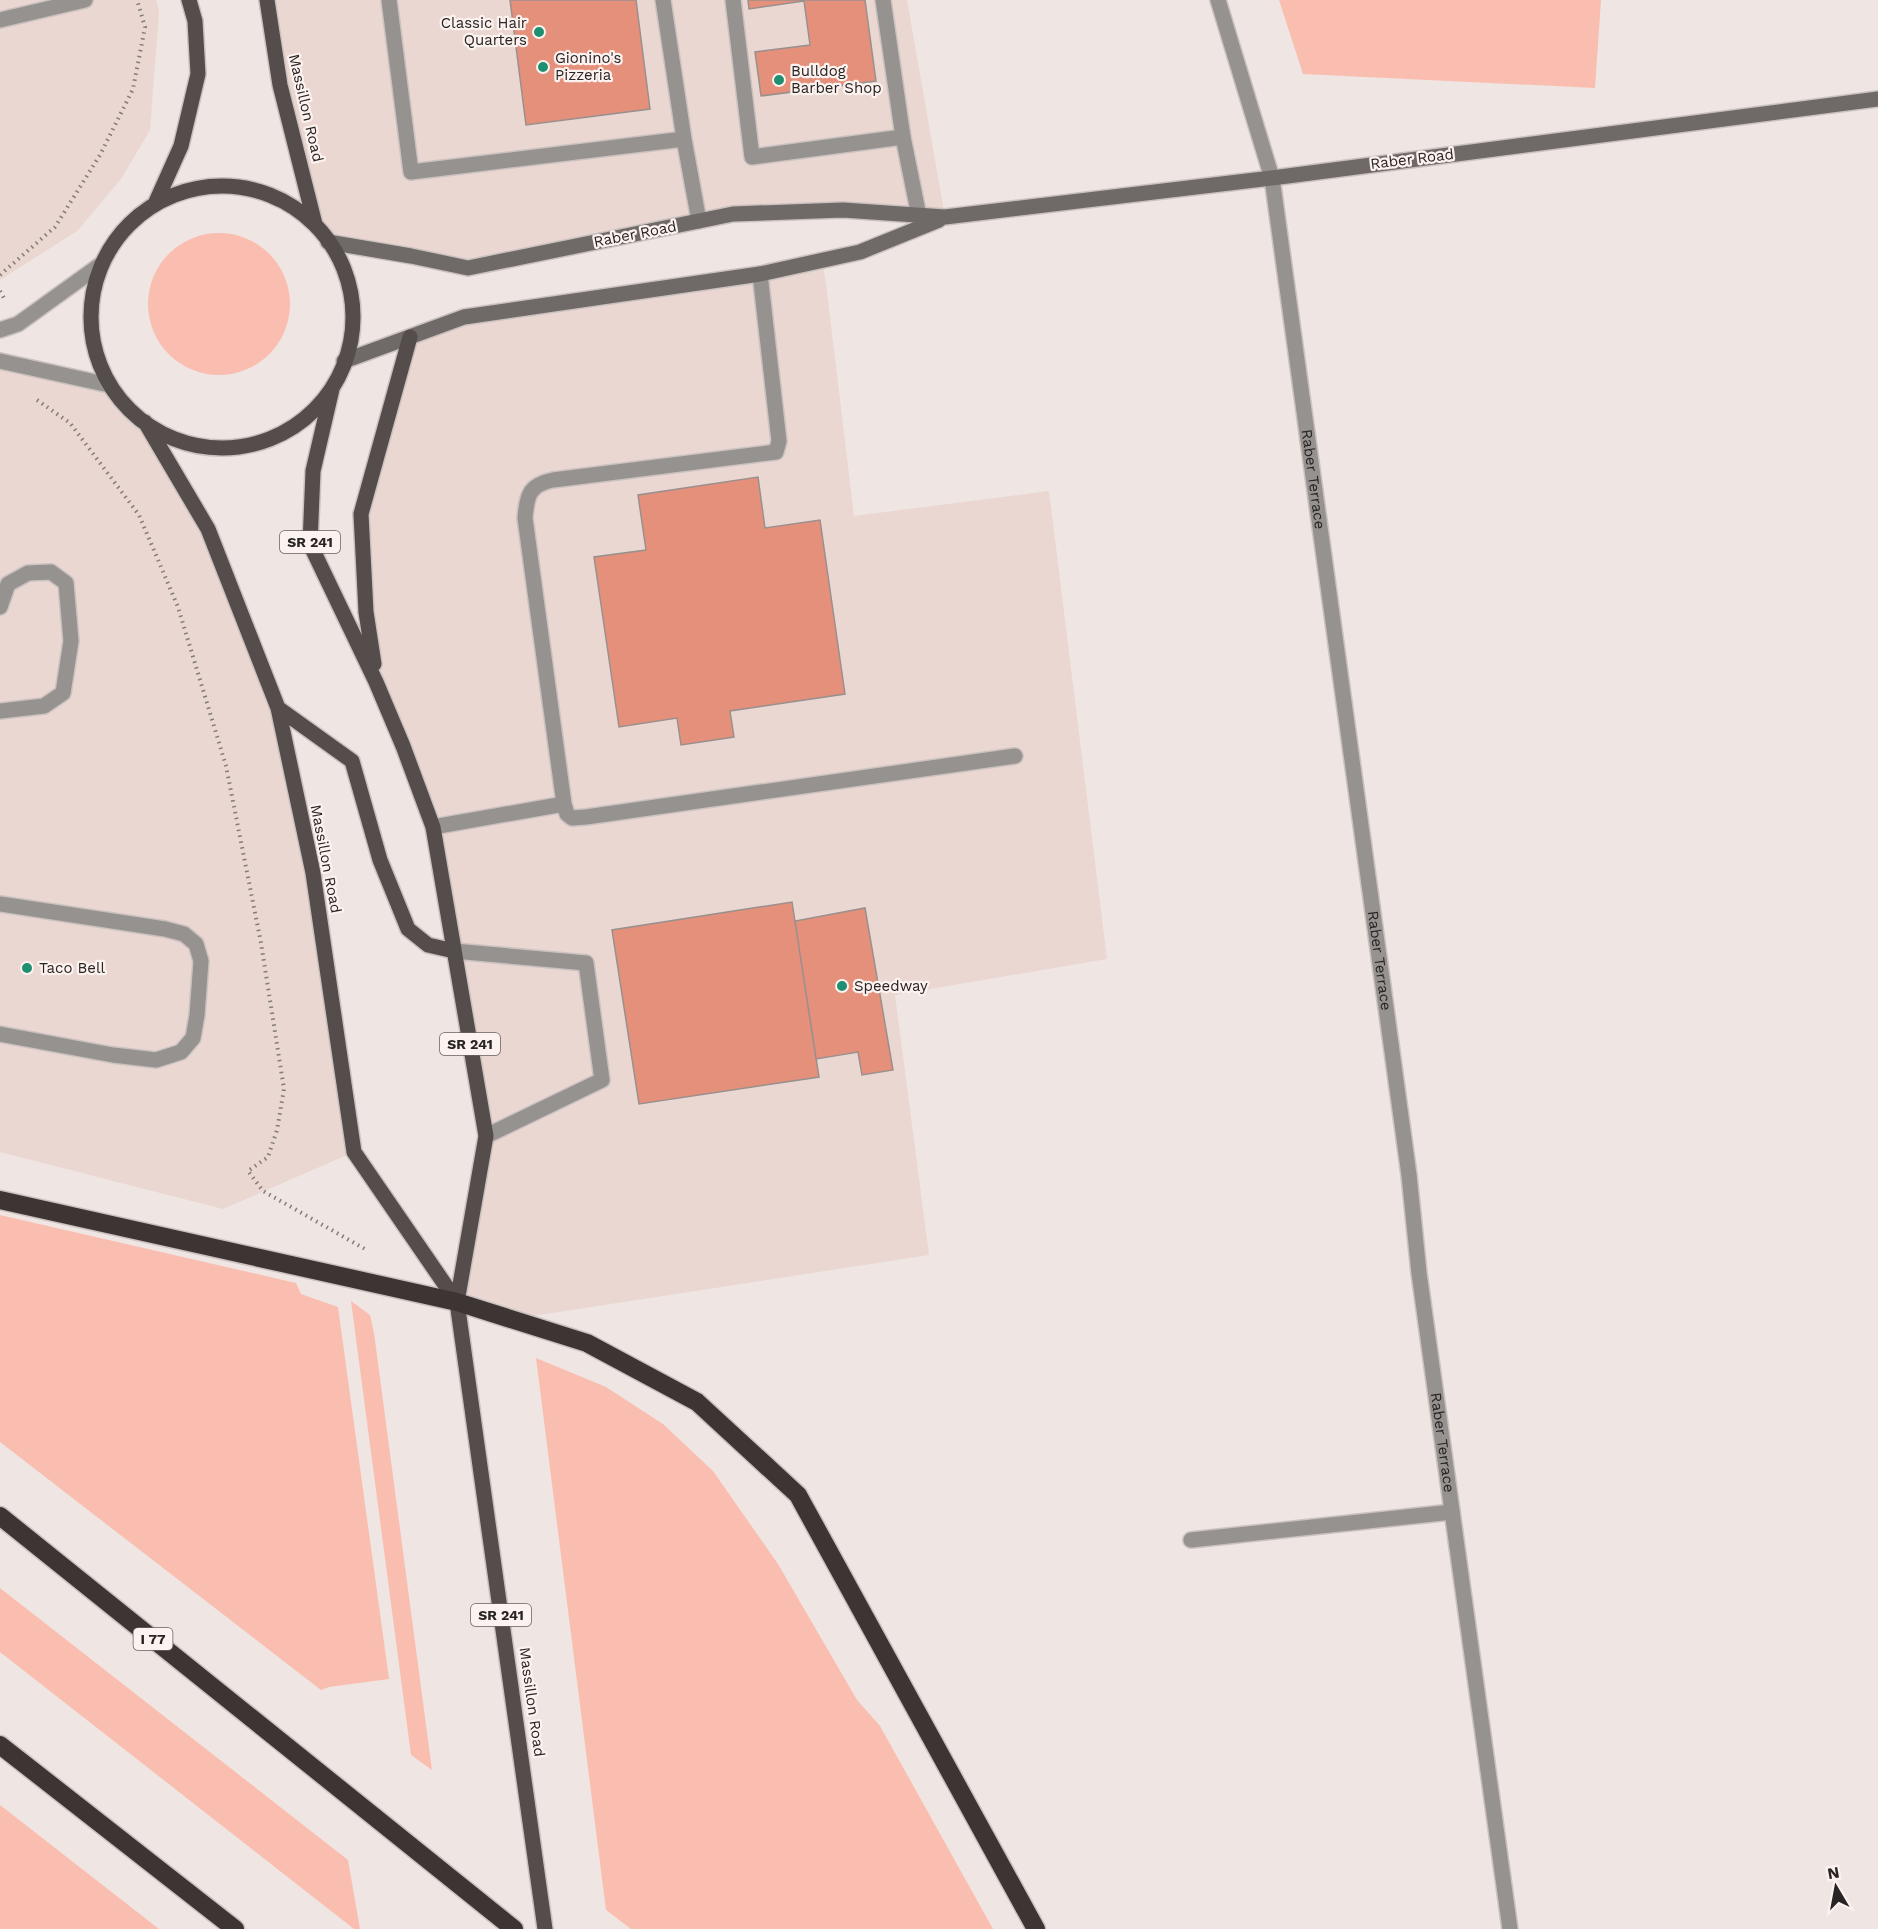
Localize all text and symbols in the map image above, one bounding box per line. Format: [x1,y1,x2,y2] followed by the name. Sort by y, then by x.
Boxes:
[441,14,527,49] place label: Classic Hair Quarters
[532,25,546,39] marker: Classic Hair Quarters
[555,49,621,84] place label: Gionino's Pizzeria
[285,52,327,164] street label: Massillon Road
[536,60,550,74] marker: Gionino's Pizzeria
[791,62,882,97] place label: Bulldog Barber Shop
[772,73,786,87] marker: Bulldog Barber Shop
[1369,145,1455,173] street label: Raber Road
[592,217,678,251] street label: Raber Road
[1298,428,1329,530] street label: Raber Terrace
[280,531,340,553] road number: SR 241
[307,803,345,915] street label: Massillon Road
[1364,910,1395,1012] street label: Raber Terrace
[39,959,106,977] place label: Taco Bell
[20,961,34,975] marker: Taco Bell
[854,977,928,995] place label: Speedway
[835,979,849,993] marker: Speedway
[440,1033,500,1055] road number: SR 241
[1427,1391,1458,1494] street label: Raber Terrace
[471,1604,531,1626] road number: SR 241
[134,1628,172,1650] road number: I 77
[515,1646,549,1758] street label: Massillon Road
[1806,1857,1866,1917] north arrow
[1826,1862,1841,1883] text: N

